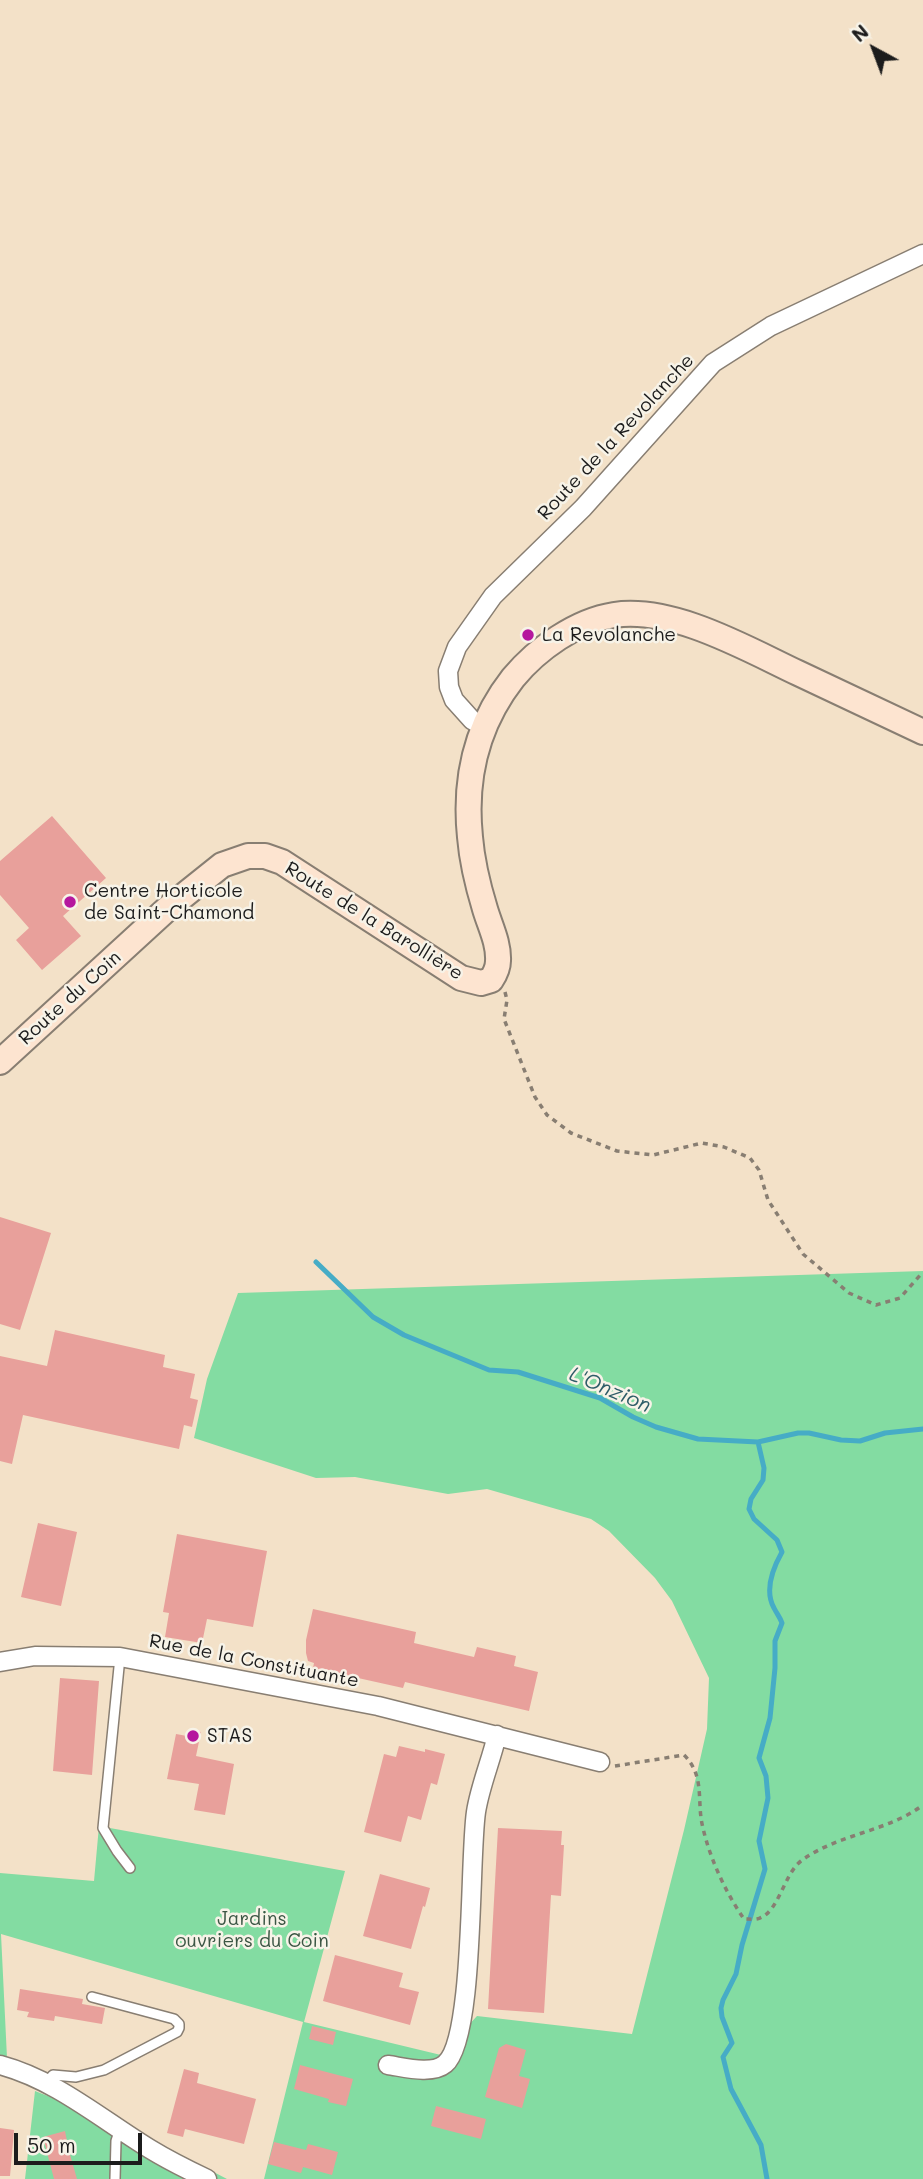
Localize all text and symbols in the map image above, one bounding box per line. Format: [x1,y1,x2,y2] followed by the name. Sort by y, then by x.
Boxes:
[839,14,909,84] north arrow
[846,19,874,47] text: N
[533,349,699,525] street label: Route de la Revolanche
[542,624,676,646] place label: La Revolanche
[520,627,536,643] marker: La Revolanche
[281,857,467,985] street label: Route de la Barollière
[84,880,254,924] place label: Centre Horticole de Saint-Chamond
[62,894,78,910] marker: Centre Horticole de Saint-Chamond
[14,946,126,1050] street label: Route du Coin
[565,1362,655,1418] water label: L'Onzion
[147,1629,361,1693] street label: Rue de la Constituante
[207,1725,252,1747] place label: STAS
[185,1728,201,1744] marker: STAS
[175,1908,329,1952] park label: Jardins ouvriers du Coin
[18,2120,145,2164] scale bar
[27,2131,76,2158] text: 50 m

